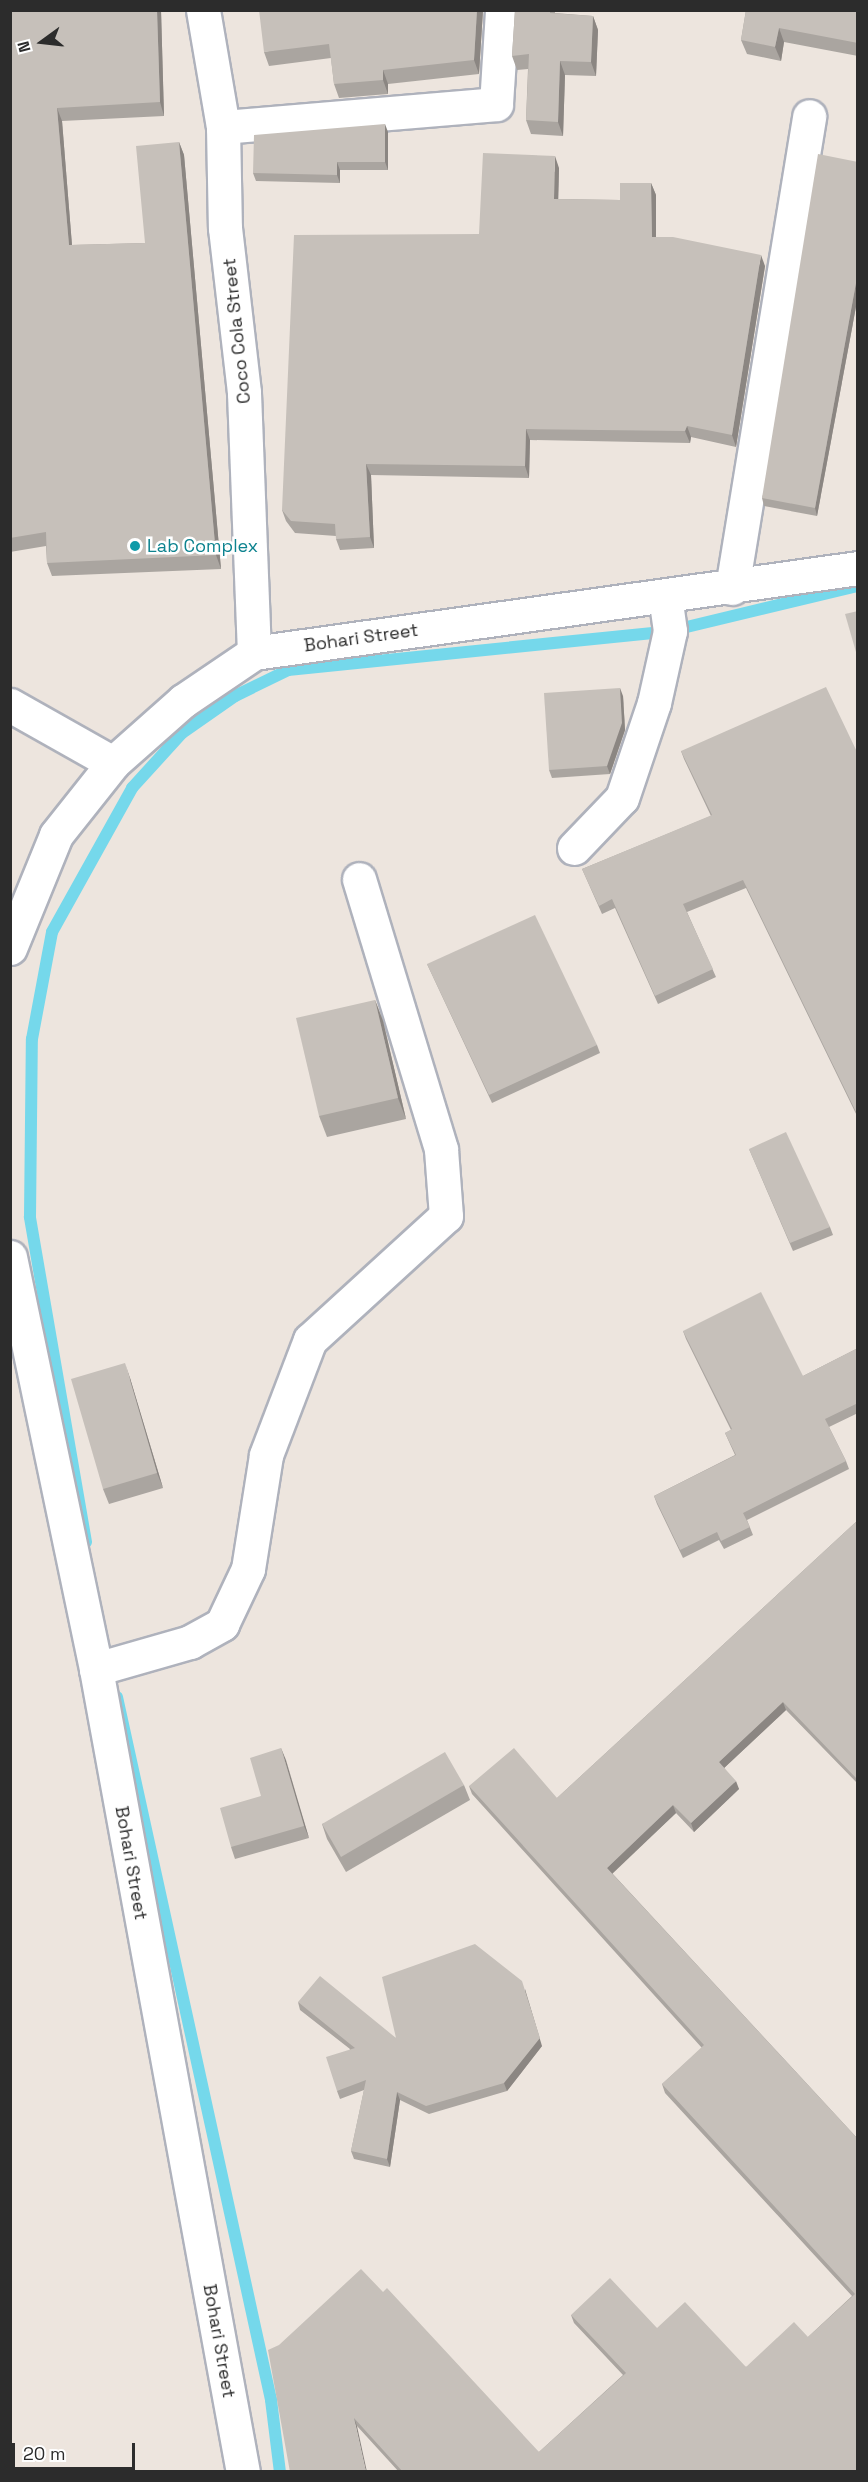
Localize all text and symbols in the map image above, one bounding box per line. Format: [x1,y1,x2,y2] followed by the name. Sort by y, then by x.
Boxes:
[12,12,72,72] north arrow
[13,39,36,55] text: N
[219,257,255,405] street label: Coco Cola Street
[147,535,258,557] place label: Lab Complex
[128,539,142,553] marker: Lab Complex
[302,619,420,657] street label: Bohari Street
[110,1804,152,1922] street label: Bohari Street
[198,2282,240,2400] street label: Bohari Street
[15,2431,138,2469] scale bar
[23,2442,66,2465] text: 20 m

